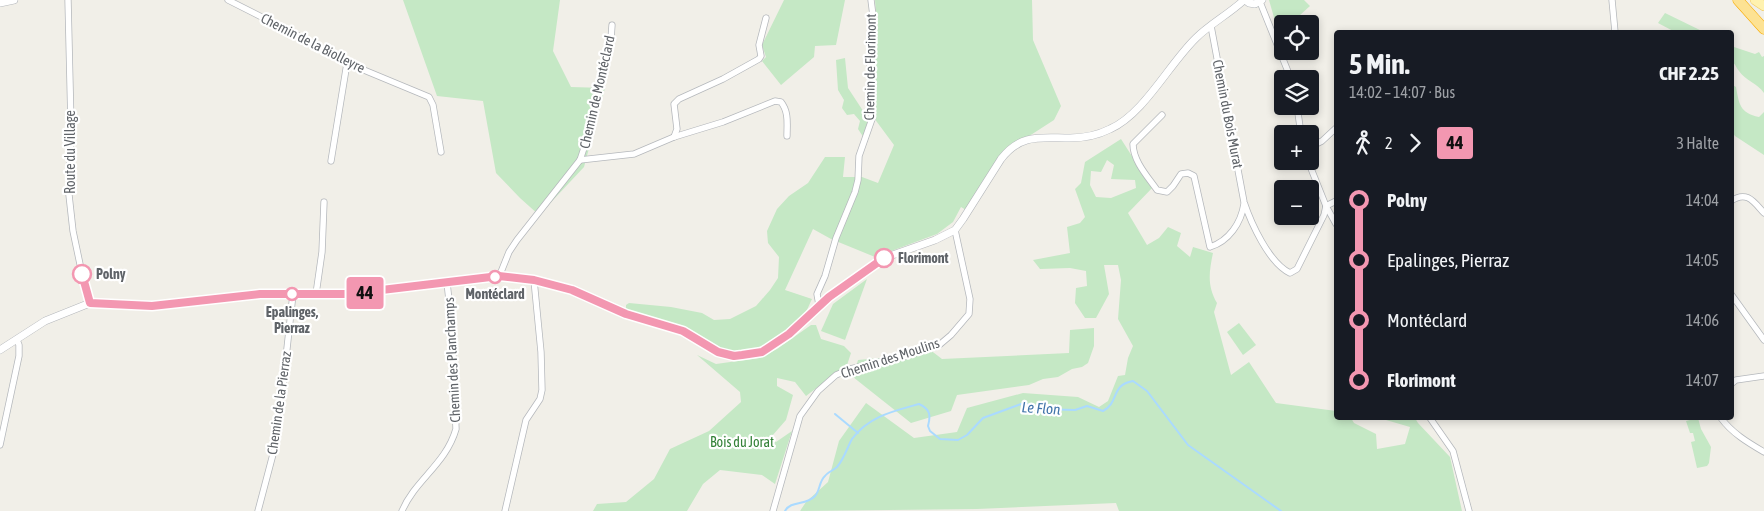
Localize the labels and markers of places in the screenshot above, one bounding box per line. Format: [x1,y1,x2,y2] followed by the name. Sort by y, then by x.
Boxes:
[874,248,894,268] marker: Florimont
[898,250,949,266] place label: Florimont
[72,264,92,284] marker: Polny
[96,266,126,282] place label: Polny
[488,270,502,284] marker: Montéclard
[465,286,525,302] place label: Montéclard
[285,287,299,301] marker: Epalinges, Pierraz
[266,304,319,336] place label: Epalinges, Pierraz

